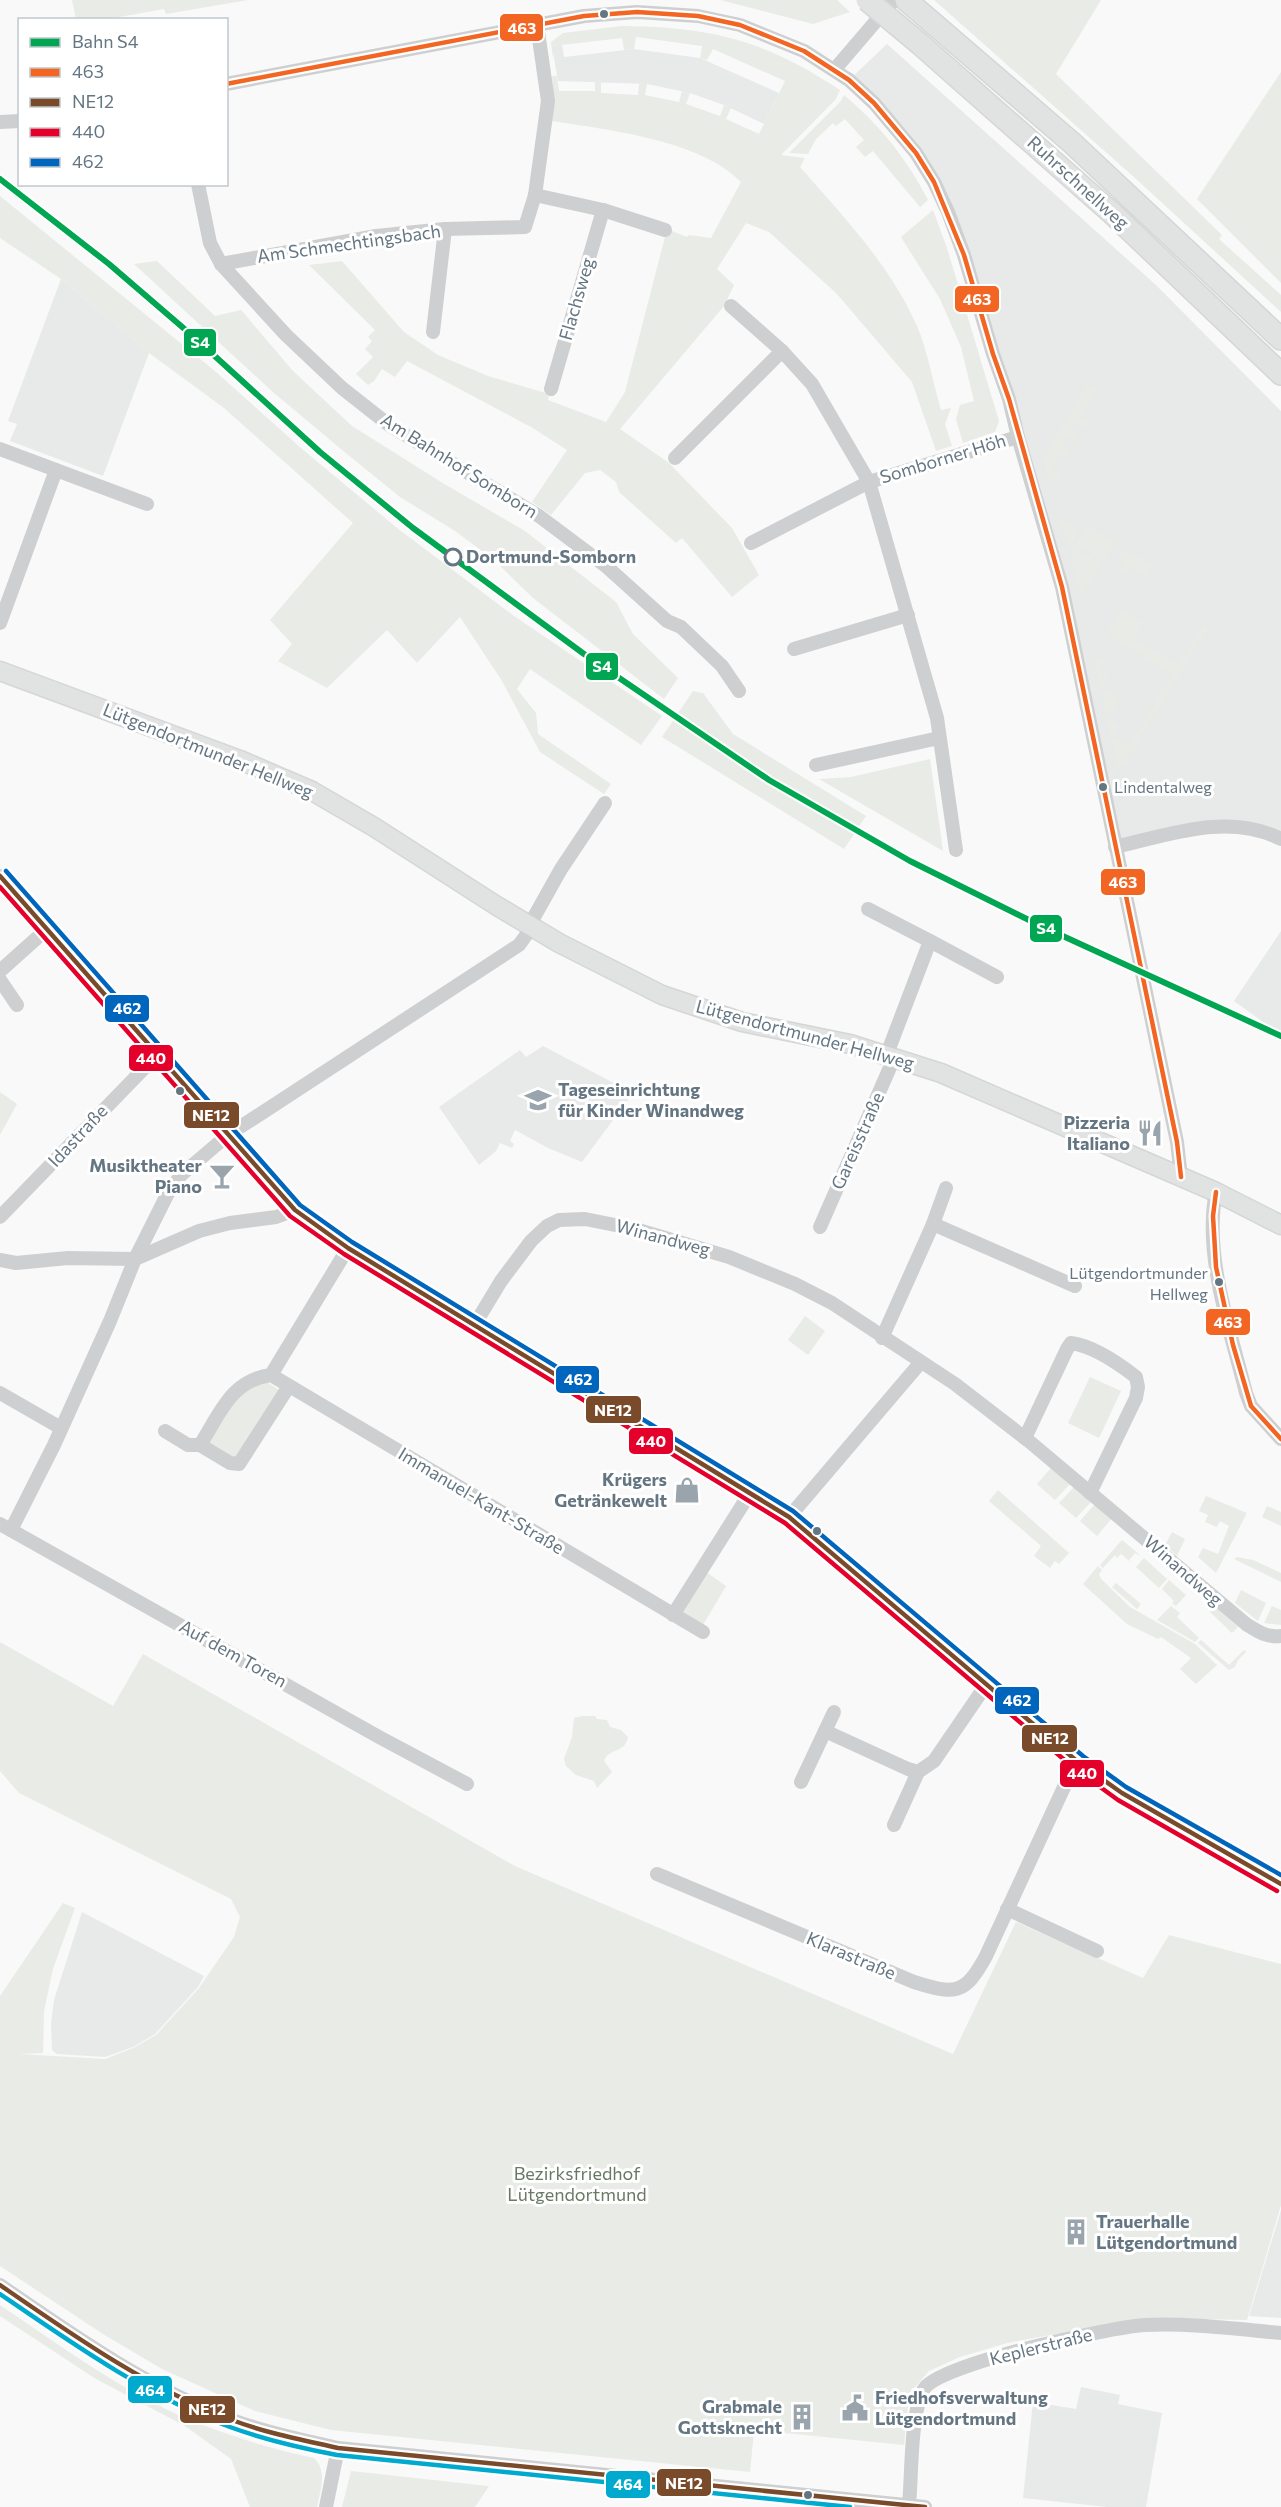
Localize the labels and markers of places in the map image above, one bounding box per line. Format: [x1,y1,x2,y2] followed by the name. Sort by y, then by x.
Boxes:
[598,8,610,20] unlabelled marker
[466,545,636,567] place label: Dortmund-Somborn
[444,548,462,566] marker: Dortmund-Somborn
[1114,777,1212,796] place label: Lindentalweg
[1097,781,1109,793] marker: Lindentalweg
[558,1078,744,1121] place label: Tageseinrichtung für Kinder Winandweg
[174,1085,186,1097] unlabelled marker
[523,1085,553,1115] school or university icon: Tageseinrichtung für Kinder Winandweg
[1063,1111,1130,1154] place label: Pizzeria Italiano
[1135,1118,1165,1148] restaurant icon: Pizzeria Italiano
[89,1154,203,1197] place label: Musiktheater Piano
[207,1161,237,1191] bar icon: Musiktheater Piano
[1069,1263,1209,1303] place label: Lütgendortmunder Hellweg
[1213,1276,1225,1288] marker: Lütgendortmunder Hellweg
[554,1468,667,1511] place label: Krügers Getränkewelt
[672,1475,702,1505] shop icon: Krügers Getränkewelt
[811,1525,823,1537] unlabelled marker
[1096,2210,1237,2253] place label: Trauerhalle Lütgendortmund
[1061,2217,1091,2247] building icon: Trauerhalle Lütgendortmund
[875,2386,1048,2429] place label: Friedhofsverwaltung Lütgendortmund
[840,2393,870,2423] public building icon: Friedhofsverwaltung Lütgendortmund
[678,2395,782,2438] place label: Grabmale Gottsknecht
[787,2402,817,2432] building icon: Grabmale Gottsknecht
[802,2489,814,2501] unlabelled marker

